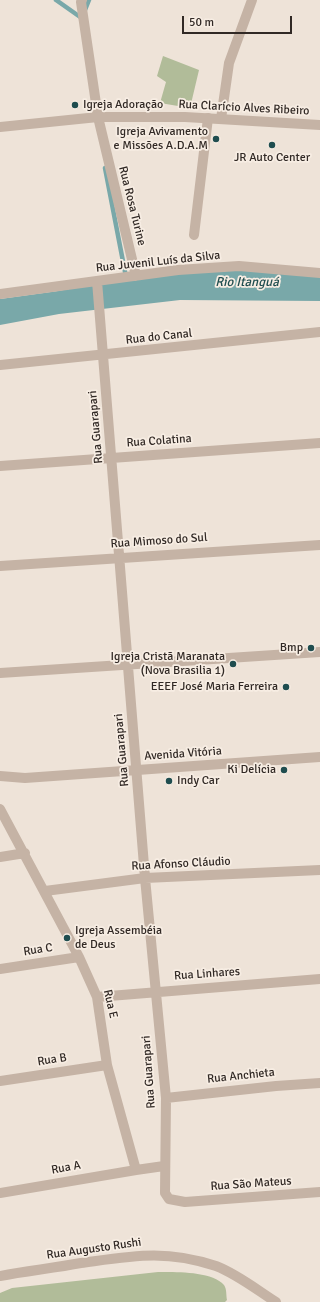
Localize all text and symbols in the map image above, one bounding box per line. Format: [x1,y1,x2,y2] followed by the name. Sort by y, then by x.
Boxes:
[184,8,294,34] scale bar
[189,15,214,30] text: 50 m
[178,97,310,119] street label: Rua Clarício Alves Ribeiro
[83,98,163,112] place label: Igreja Adoração
[70,100,80,110] marker: Igreja Adoração
[114,125,208,153] place label: Igreja Avivamento e Missões A.D.A.M
[211,134,221,144] marker: Igreja Avivamento e Missões A.D.A.M
[267,140,277,150] marker: JR Auto Center
[234,151,310,165] place label: JR Auto Center
[115,165,149,247] street label: Rua Rosa Turine
[95,248,221,276] street label: Rua Juvenil Luís da Silva
[215,275,279,291] water label: Rio Itanguá
[125,326,193,348] street label: Rua do Canal
[86,390,106,464] street label: Rua Guarapari
[126,432,192,450] street label: Rua Colatina
[110,530,208,552] street label: Rua Mimoso do Sul
[280,641,303,655] place label: Bmp
[306,643,316,653] marker: Bmp
[111,650,225,678] place label: Igreja Cristã Maranata (Nova Brasilia 1)
[228,659,238,669] marker: Igreja Cristã Maranata (Nova Brasilia 1)
[151,680,278,694] place label: EEEF José Maria Ferreira
[281,682,291,692] marker: EEEF José Maria Ferreira
[112,713,132,787] street label: Rua Guarapari
[144,744,222,764] street label: Avenida Vitória
[227,763,276,777] place label: Ki Delícia
[279,765,289,775] marker: Ki Delícia
[177,774,219,788] place label: Indy Car
[164,776,174,786] marker: Indy Car
[131,854,231,874] street label: Rua Afonso Cláudio
[75,924,162,952] place label: Igreja Assembéia de Deus
[62,933,72,943] marker: Igreja Assembéia de Deus
[22,941,54,959] street label: Rua C
[174,965,240,983] street label: Rua Linhares
[100,988,120,1020] street label: Rua E
[139,1035,159,1109] street label: Rua Guarapari
[36,1051,68,1069] street label: Rua B
[207,1065,275,1087] street label: Rua Anchieta
[50,1158,82,1178] street label: Rua A
[210,1174,292,1194] street label: Rua São Mateus
[46,1235,142,1263] street label: Rua Augusto Rushi

